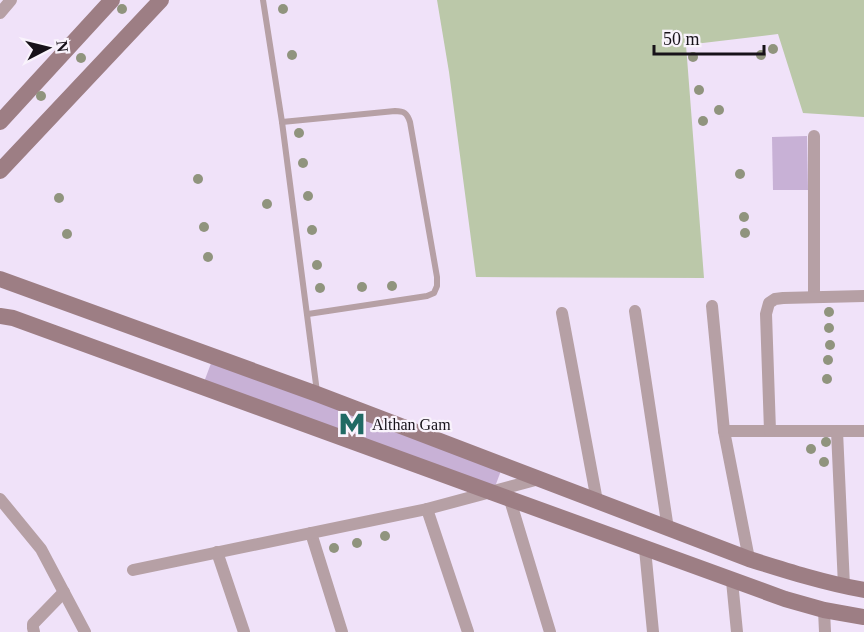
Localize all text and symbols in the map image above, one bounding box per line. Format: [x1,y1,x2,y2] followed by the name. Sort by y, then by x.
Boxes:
[18,18,78,78] north arrow
[654,18,764,56] scale bar
[663,29,700,49] text: 50 m
[53,39,72,53] text: N
[337,409,367,439] metro station icon: Althan Gam
[372,416,451,433] place label: Althan Gam

